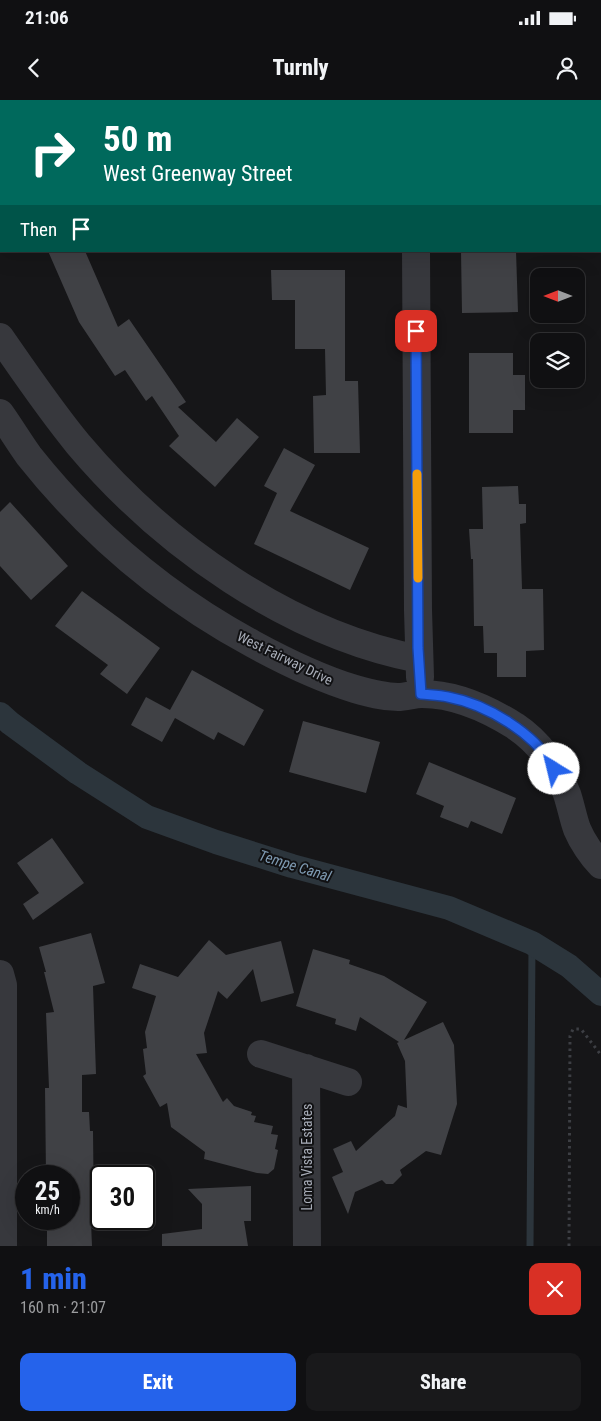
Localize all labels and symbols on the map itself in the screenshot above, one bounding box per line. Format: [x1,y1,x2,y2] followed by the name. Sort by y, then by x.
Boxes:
[530,268,585,322] north arrow
[395,310,437,352] pin
[235,628,336,688] street label: West Fairway Drive
[527,742,579,794] position arrow
[257,846,334,886] water label: Tempe Canal
[299,1104,315,1210] street label: Loma Vista Estates
[90,1165,155,1230] speed limit sign: 30

